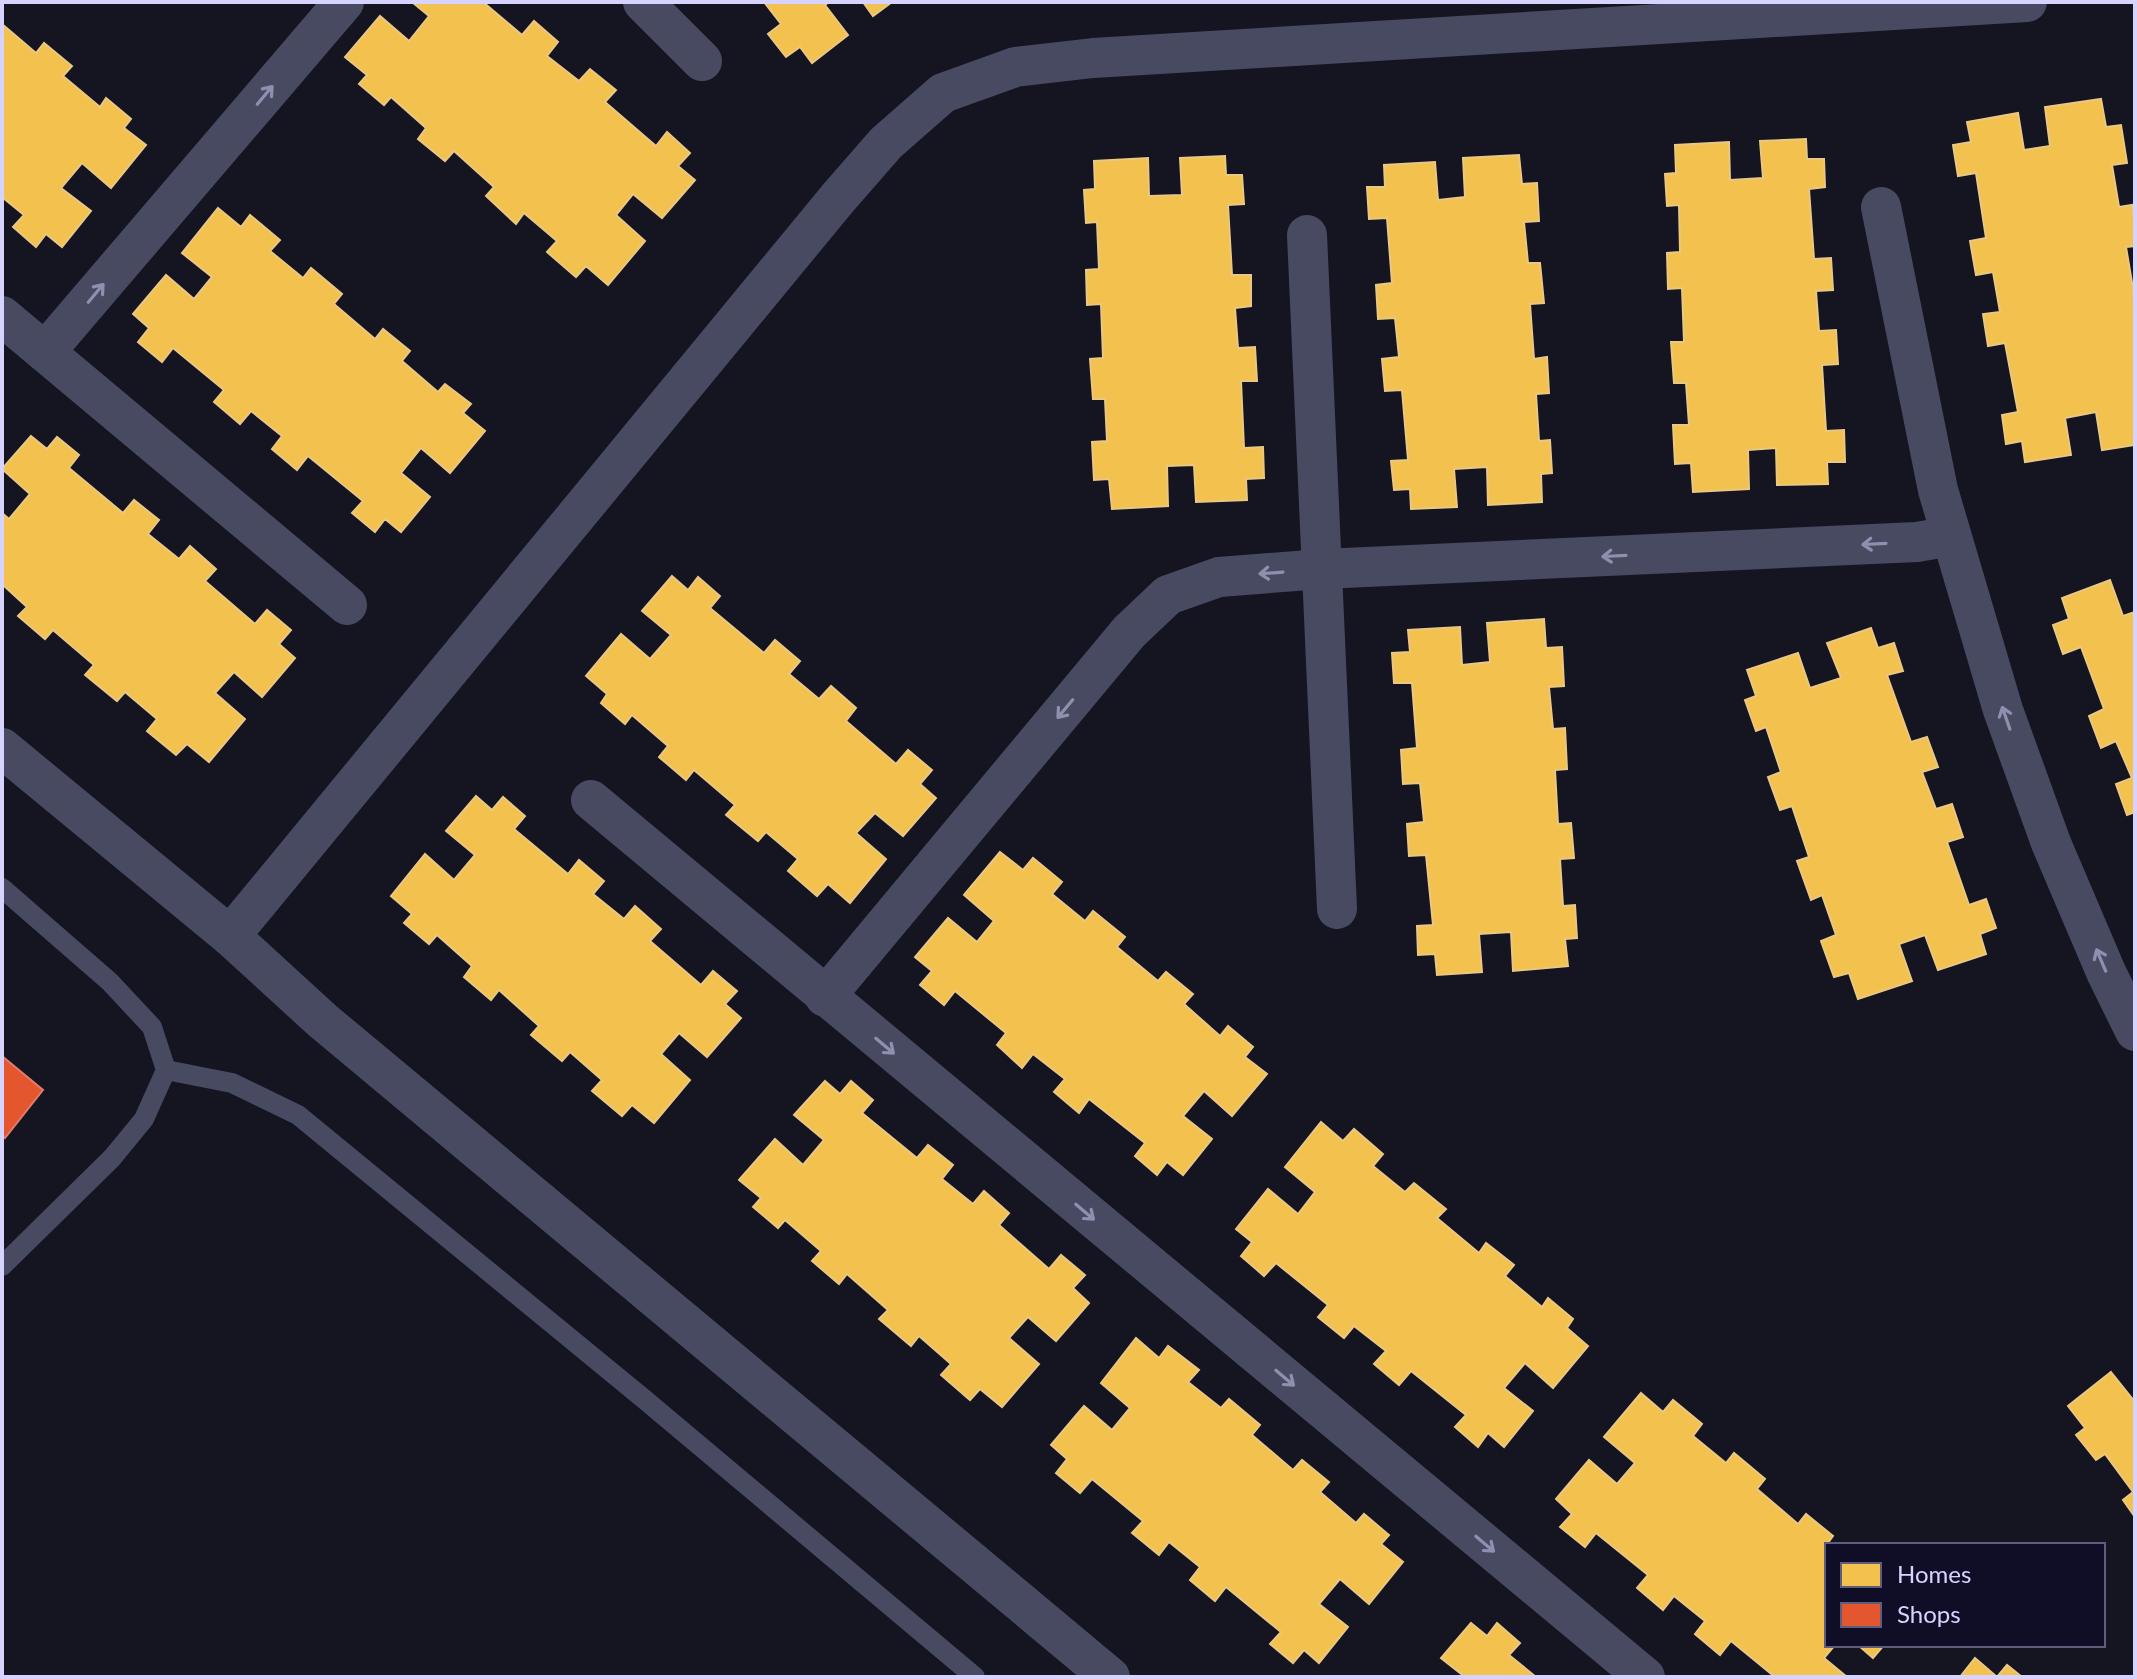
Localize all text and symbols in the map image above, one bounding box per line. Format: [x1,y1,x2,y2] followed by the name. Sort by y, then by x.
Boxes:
[255,85,273,106] one-way arrow
[87,283,105,304] one-way arrow
[1861,537,1888,552] one-way arrow
[1601,548,1628,563] one-way arrow
[1258,566,1285,581] one-way arrow
[1056,699,1074,719] one-way arrow
[1998,706,2013,731] one-way arrow
[2093,949,2108,973] one-way arrow
[874,1037,895,1055] one-way arrow
[1074,1203,1095,1221] one-way arrow
[1275,1369,1296,1387] one-way arrow
[1475,1535,1496,1553] one-way arrow
[1825,1543,2105,1647] legend
[1897,1559,1971,1588] text: Homes
[1897,1599,1961,1628] text: Shops

